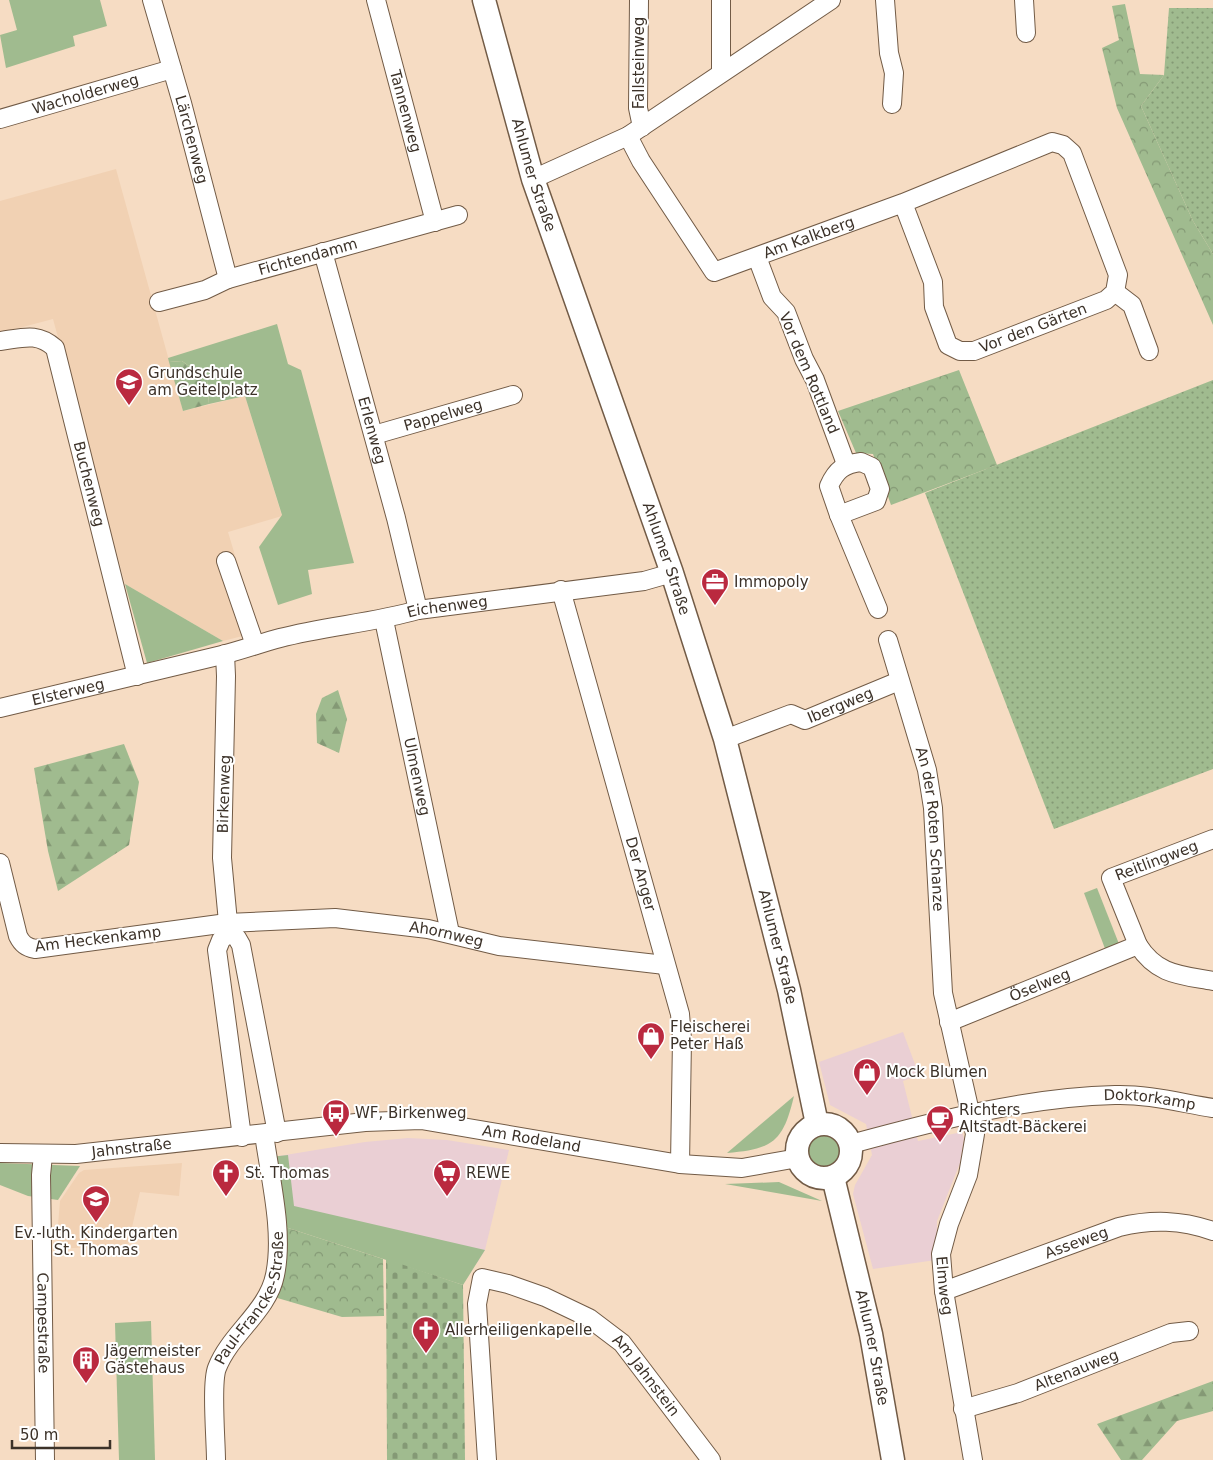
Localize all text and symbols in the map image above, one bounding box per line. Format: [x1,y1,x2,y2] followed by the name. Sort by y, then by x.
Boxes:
[630,17,648,109] street label: Fallsteinweg
[386,67,425,154] street label: Tannenweg
[30,70,141,118] street label: Wacholderweg
[171,93,212,186] street label: Lärchenweg
[508,116,560,234] street label: Ahlumer Straße
[761,213,857,262] street label: Am Kalkberg
[256,234,360,279] street label: Fichtendamm
[977,299,1089,357] street label: Vor den Gärten
[775,309,843,437] street label: Vor dem Rottland
[148,364,258,399] place label: Grundschule am Geitelplatz
[114,367,144,406] school or university icon: Grundschule am Geitelplatz
[354,394,390,466] street label: Erlenweg
[402,395,485,435] street label: Pappelweg
[70,439,108,528] street label: Buchenweg
[639,500,694,617] street label: Ahlumer Straße
[700,567,730,606] office icon: Immopoly
[734,573,809,591] place label: Immopoly
[405,592,489,622] street label: Eichenweg
[30,675,106,709] street label: Elsterweg
[805,684,876,727] street label: Ibergweg
[400,736,434,817] street label: Ulmenweg
[912,745,948,912] street label: An der Roten Schanze
[214,754,234,834] street label: Birkenweg
[622,835,660,914] street label: Der Anger
[1112,837,1201,885] street label: Reitlingweg
[755,887,801,1006] street label: Ahlumer Straße
[408,918,485,951] street label: Ahornweg
[34,922,162,956] street label: Am Heckenkamp
[1006,965,1073,1005] street label: Öselweg
[670,1018,750,1053] place label: Fleischerei Peter Haß
[636,1021,666,1060] shop icon: Fleischerei Peter Haß
[852,1057,882,1096] shop icon: Mock Blumen
[886,1063,987,1081] place label: Mock Blumen
[1103,1086,1197,1114] street label: Doktorkamp
[321,1098,351,1137] bus stop icon: WF, Birkenweg
[959,1101,1087,1136] place label: Richters Altstadt-Bäckerei
[355,1104,467,1122] place label: WF, Birkenweg
[925,1104,955,1143] cafe icon: Richters Altstadt-Bäckerei
[481,1122,582,1156] street label: Am Rodeland
[90,1134,173,1161] street label: Jahnstraße
[211,1158,241,1197] church icon: St. Thomas
[432,1158,462,1197] supermarket icon: REWE
[245,1164,330,1182] place label: St. Thomas
[466,1164,510,1182] place label: REWE
[81,1184,111,1223] school or university icon: Ev.-luth. Kindergarten St. Thomas
[1042,1223,1111,1262] street label: Asseweg
[14,1224,178,1259] place label: Ev.-luth. Kindergarten St. Thomas
[211,1231,287,1368] street label: Paul-Francke-Straße
[932,1255,957,1316] street label: Elmweg
[33,1272,53,1373] street label: Campestraße
[852,1288,892,1407] street label: Ahlumer Straße
[411,1315,441,1354] church icon: Allerheiligenkapelle
[445,1321,592,1339] place label: Allerheiligenkapelle
[609,1330,683,1420] street label: Am Jahnstein
[104,1342,201,1377] place label: Jägermeister Gästehaus
[71,1345,101,1384] building icon: Jägermeister Gästehaus
[1032,1346,1121,1395] street label: Altenauweg
[12,1418,110,1450] scale bar
[20,1426,58,1444] text: 50 m

